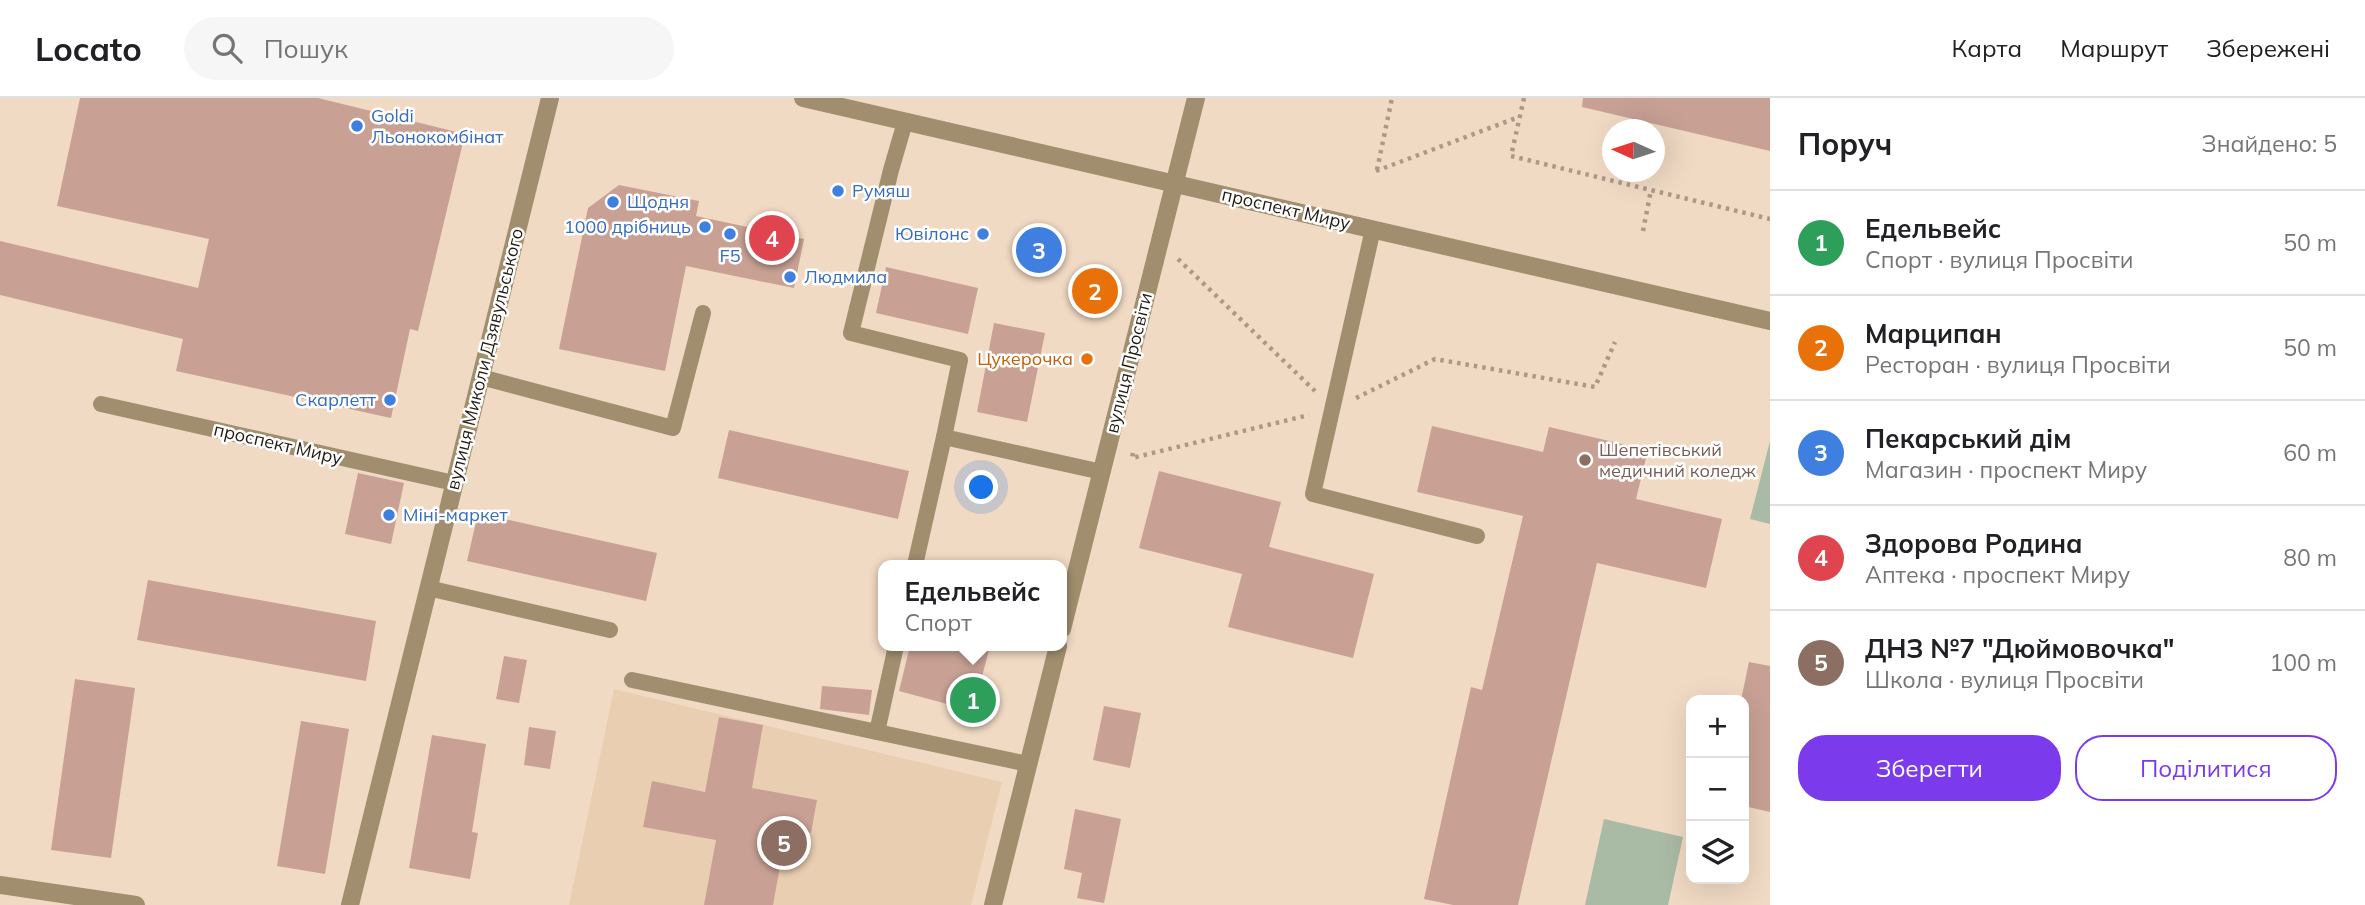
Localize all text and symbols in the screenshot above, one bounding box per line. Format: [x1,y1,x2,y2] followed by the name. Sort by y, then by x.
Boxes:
[184,17,674,80] search box
[35,28,142,69] text: Locato
[208,29,246,67] icon: search
[264,32,348,65] text: Пошук
[1952,33,2022,63] text: Карта
[2060,33,2168,63] text: Маршрут
[2206,33,2330,63] text: Збережені
[371,104,504,148] place label: Goldi Льонокомбінат
[349,118,365,134] marker: Goldi Льонокомбінат
[1602,119,1665,182] north arrow
[1798,125,1892,163] text: Поруч
[2202,129,2337,158] text: Знайдено: 5
[852,179,910,202] place label: Румяш
[830,183,846,199] marker: Румяш
[1220,183,1353,235] street label: проспект Миру
[627,190,689,213] place label: Щодня
[605,194,621,210] marker: Щодня
[749,212,795,264] pin: 4
[1865,212,2001,245] text: Едельвейс
[564,215,691,238] place label: 1000 дрібниць
[697,219,713,235] marker: 1000 дрібниць
[895,222,969,245] place label: Ювілонс
[1016,224,1062,276] pin: 3
[441,226,528,492] street label: вулиця Миколи Дзявульського
[722,226,738,242] marker: F5
[975,226,991,242] marker: Ювілонс
[1814,228,1828,257] text: 1
[2283,228,2337,257] text: 50 m
[720,244,741,267] place label: F5
[1865,245,2133,274] text: Спорт · вулиця Просвіти
[804,265,887,288] place label: Людмила
[1072,265,1118,317] pin: 2
[782,269,798,285] marker: Людмила
[1100,290,1157,435] street label: вулиця Просвіти
[1865,317,2002,350] text: Марципан
[1814,333,1828,362] text: 2
[2283,333,2337,362] text: 50 m
[977,347,1073,370] place label: Цукерочка
[1865,350,2171,379] text: Ресторан · вулиця Просвіти
[1079,351,1095,367] marker: Цукерочка
[295,388,377,411] place label: Скарлетт
[382,392,398,408] marker: Скарлетт
[212,418,345,470] street label: проспект Миру
[1865,422,2071,455] text: Пекарський дім
[1599,438,1756,482] place label: Шепетівський медичний коледж
[1814,438,1828,467] text: 3
[2283,438,2337,467] text: 60 m
[1577,452,1593,468] marker: Шепетівський медичний коледж
[1865,455,2147,484] text: Магазин · проспект Миру
[964,470,998,504] your location
[403,503,509,526] place label: Міні-маркет
[381,507,397,523] marker: Міні-маркет
[1865,527,2082,560] text: Здорова Родина
[1814,543,1828,572] text: 4
[2283,543,2337,572] text: 80 m
[878,560,1067,651] popup
[1865,560,2130,589] text: Аптека · проспект Миру
[904,575,1041,608] text: Едельвейс
[904,608,972,637] text: Спорт
[1865,632,2174,665] text: ДНЗ №7 "Дюймовочка"
[1814,648,1828,677] text: 5
[2269,648,2337,677] text: 100 m
[1865,665,2144,694] text: Школа · вулиця Просвіти
[950,674,996,726] pin: 1
[1686,695,1749,884] map controls
[1686,695,1749,758] button: +
[1798,735,2061,801] button: Зберегти
[2075,735,2337,801] button: Поділитися
[1686,758,1749,821] button: −
[761,817,807,869] pin: 5
[1686,821,1749,884] button: layers

